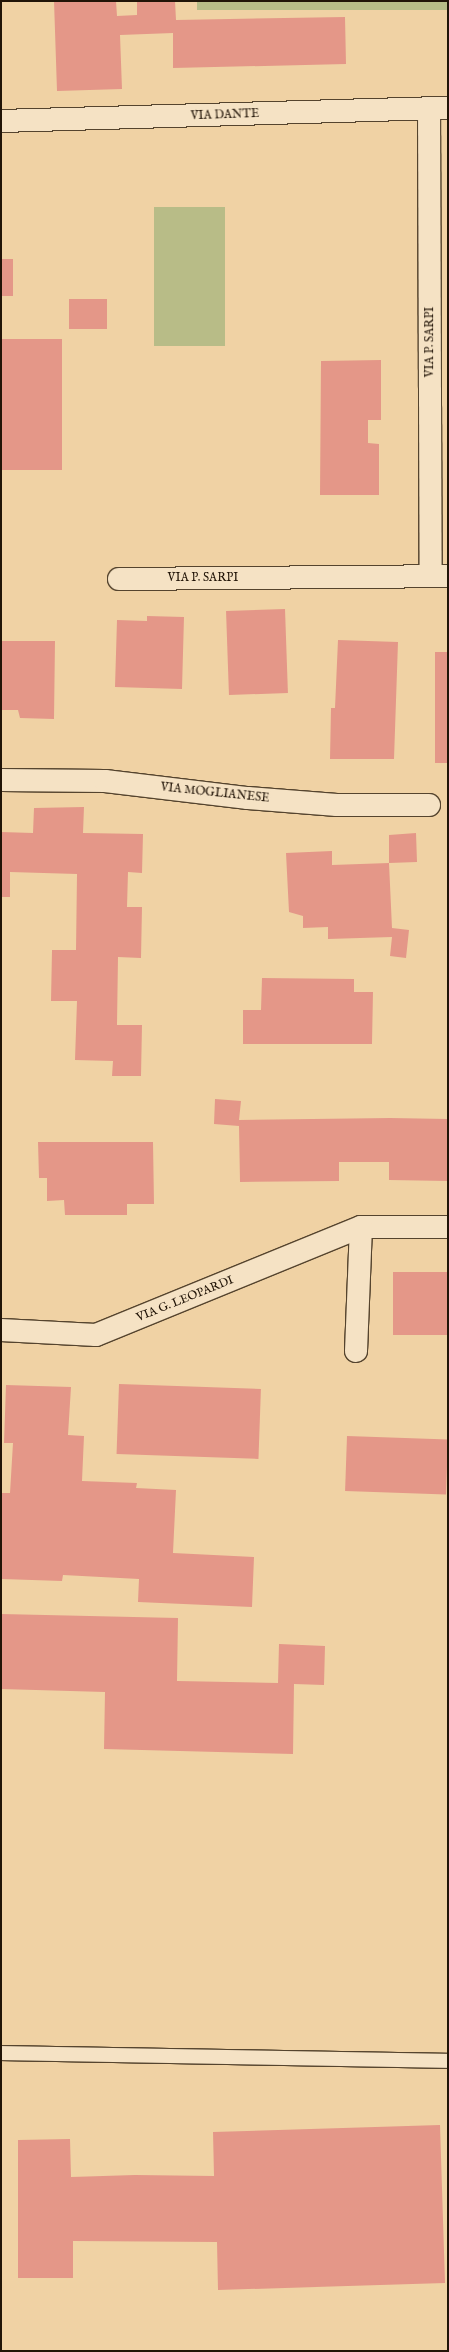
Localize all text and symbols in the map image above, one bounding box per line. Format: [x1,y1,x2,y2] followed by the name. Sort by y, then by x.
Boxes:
[190,107,260,123] street label: VIA DANTE
[423,307,437,377] street label: VIA P. SARPI
[168,571,238,585] street label: VIA P. SARPI
[160,780,270,806] street label: VIA MOGLIANESE
[134,1273,236,1325] street label: VIA G. LEOPARDI

